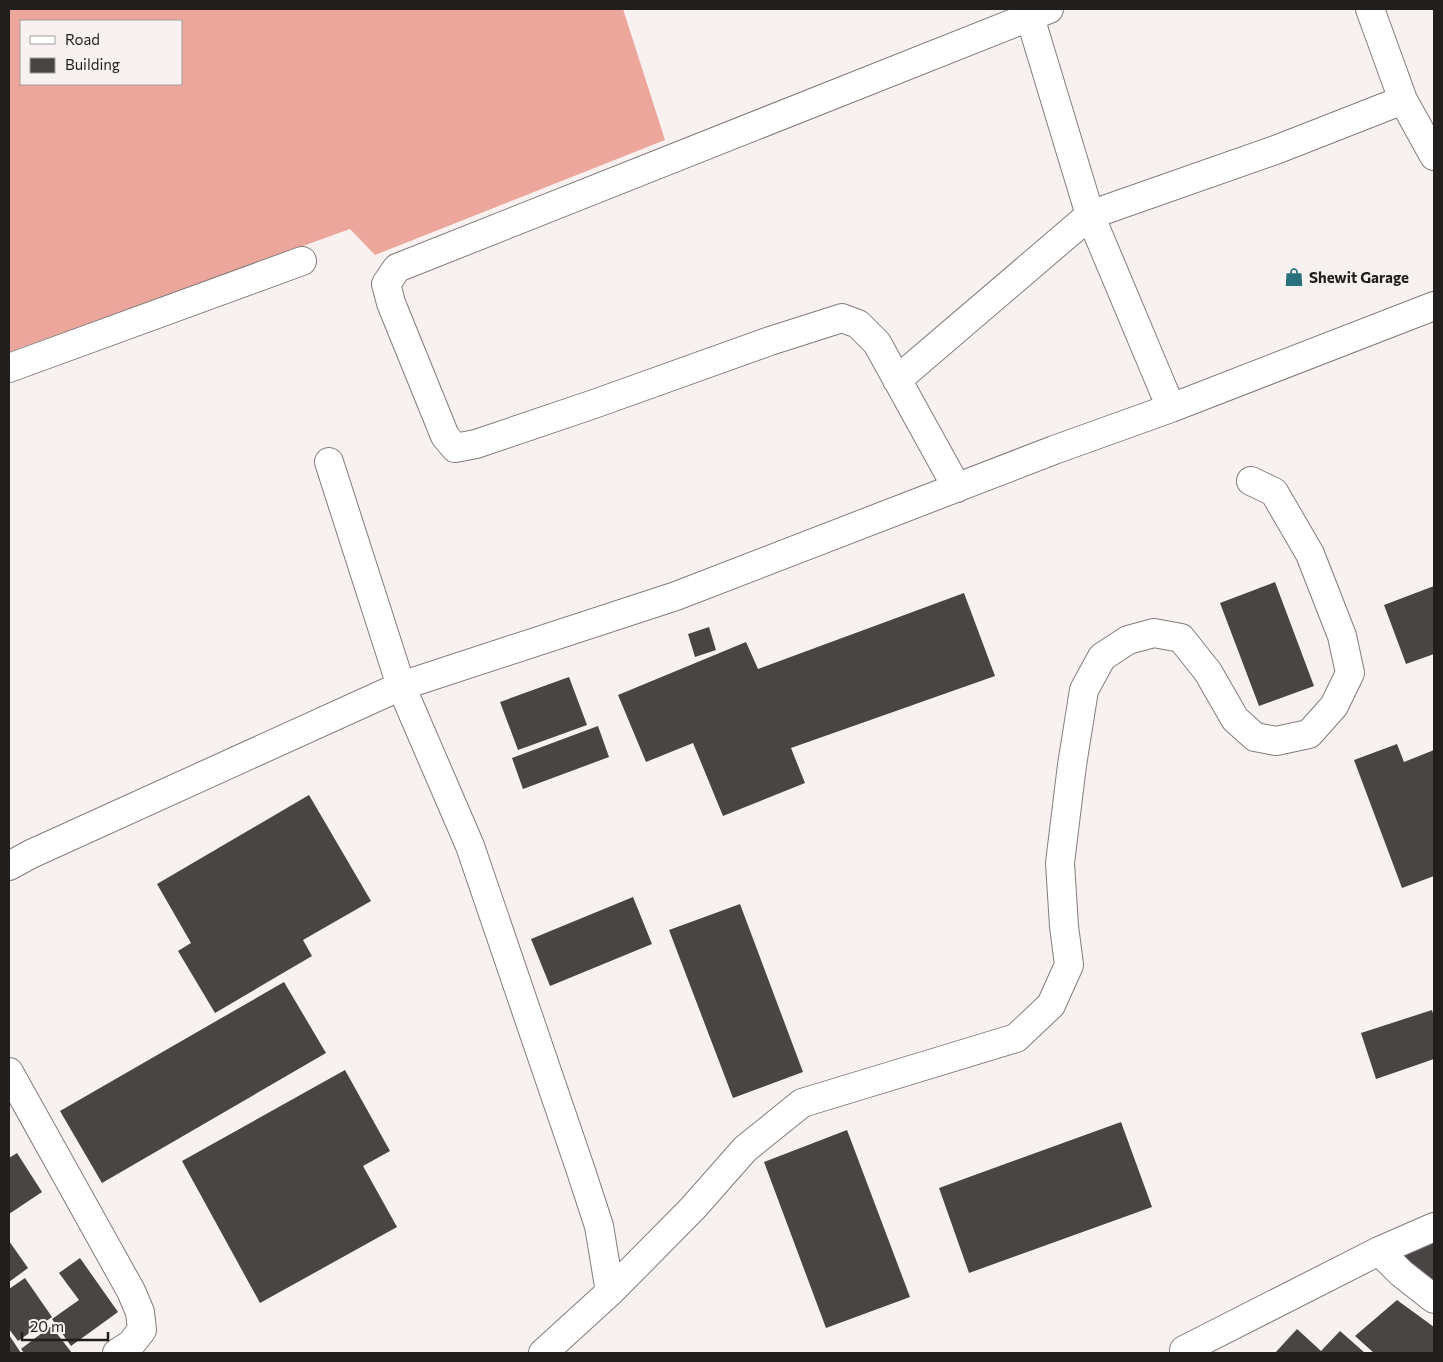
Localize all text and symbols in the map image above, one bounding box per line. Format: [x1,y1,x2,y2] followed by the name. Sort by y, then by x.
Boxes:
[20,20,182,85] legend
[65,30,100,48] text: Road
[65,55,120,73] text: Building
[1283,266,1305,288] shop icon: Shewit Garage
[1309,268,1409,286] place label: Shewit Garage
[22,1310,109,1342] scale bar
[30,1317,64,1335] text: 20 m

